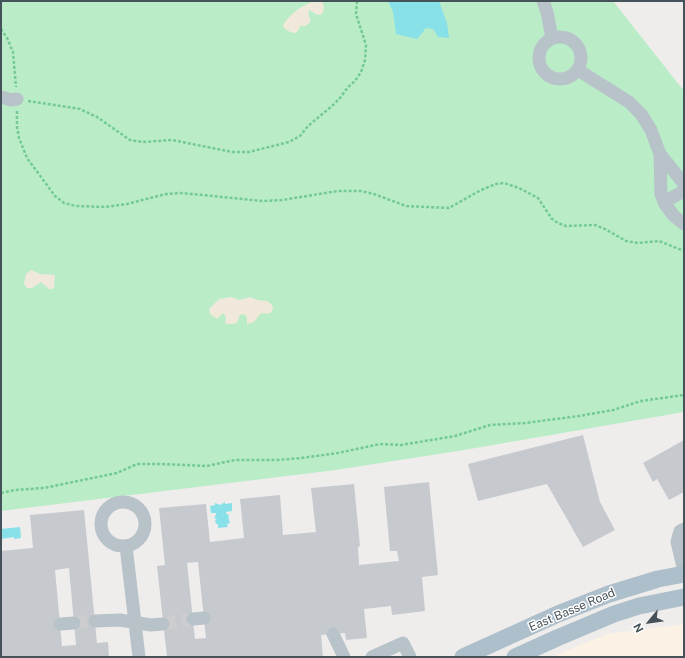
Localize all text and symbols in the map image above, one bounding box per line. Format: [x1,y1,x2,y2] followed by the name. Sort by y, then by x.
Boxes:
[527,585,617,635] street label: East Basse Road
[629,602,669,642] north arrow
[631,621,646,634] text: N

